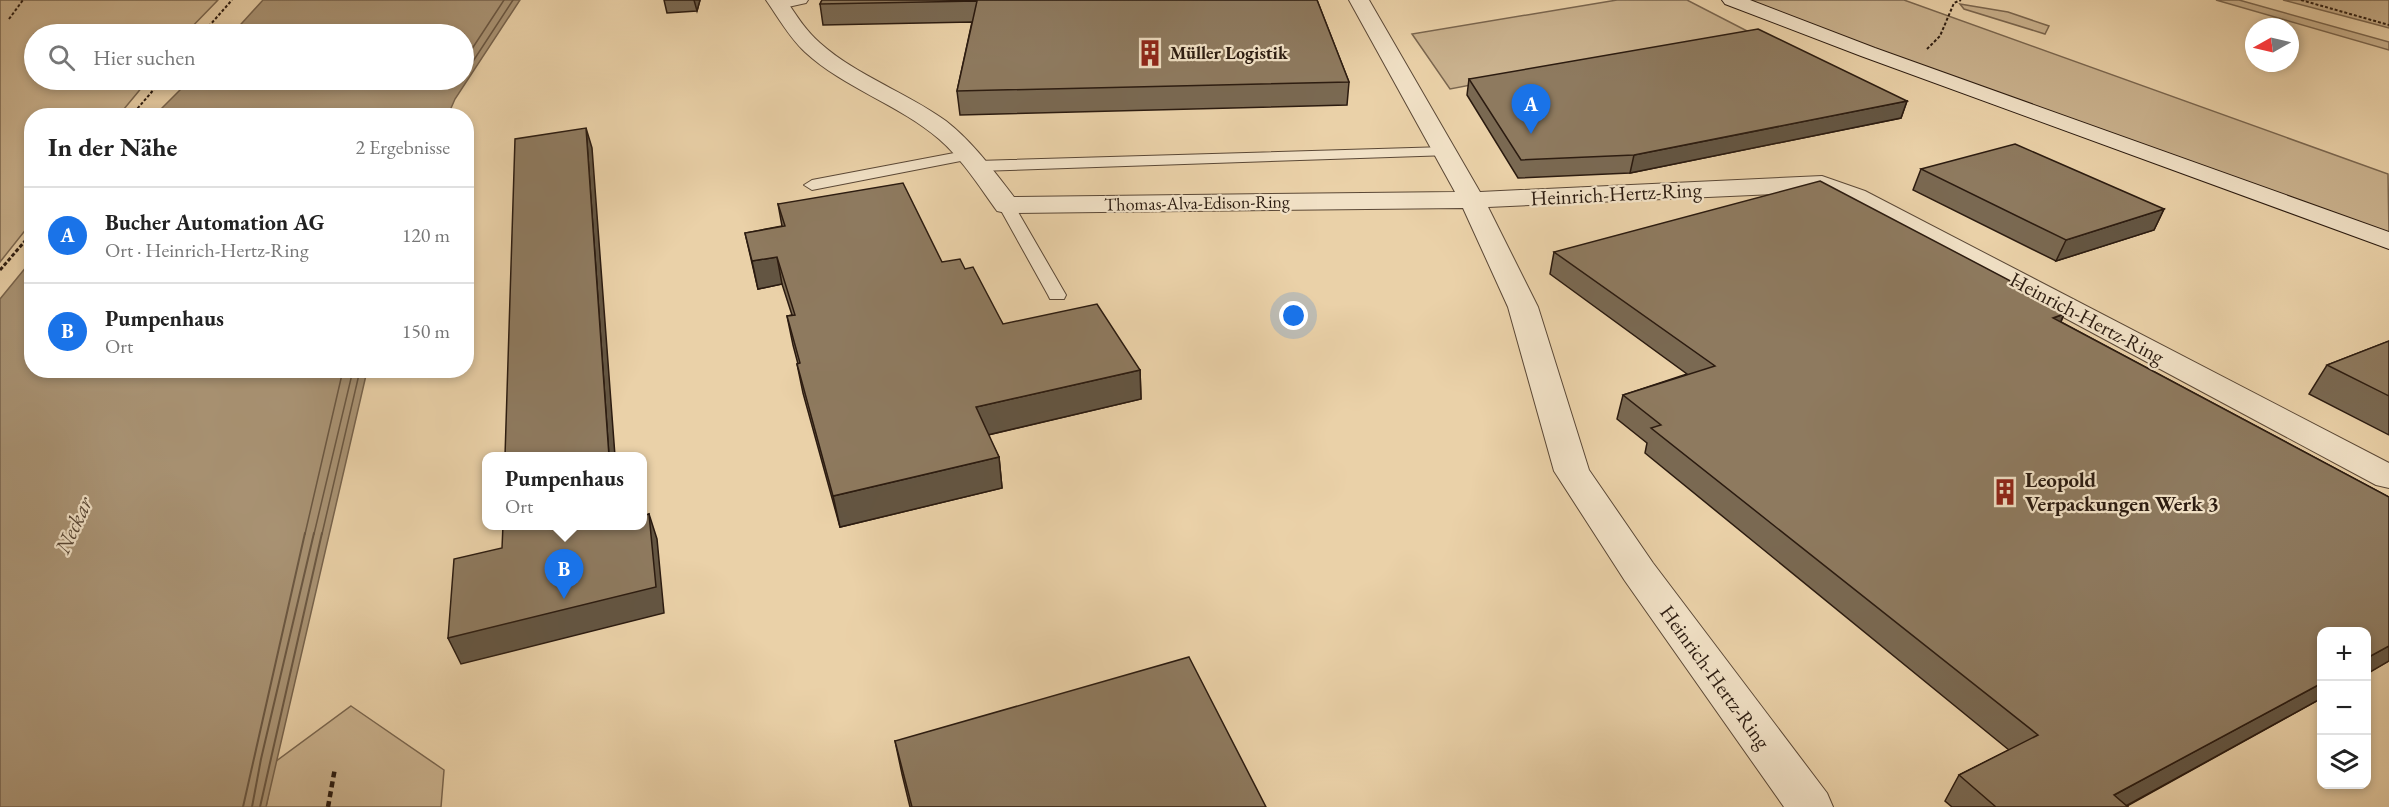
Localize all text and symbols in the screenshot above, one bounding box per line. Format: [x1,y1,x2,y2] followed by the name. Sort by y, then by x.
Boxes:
[2245,18,2299,72] north arrow
[24,24,474,90] search box
[1135,38,1165,68] building icon: Müller Logistik
[45,41,78,74] icon: search
[1170,41,1289,64] place label: Müller Logistik
[93,43,196,72] text: Hier suchen
[1512,84,1550,134] pin: A
[48,130,177,164] text: In der Nähe
[355,134,450,160] text: 2 Ergebnisse
[1530,175,1703,211] street label: Heinrich-Hertz-Ring
[1104,189,1290,216] street label: Thomas-Alva-Edison-Ring
[105,208,325,237] text: Bucher Automation AG
[60,222,75,248] text: A
[402,222,450,248] text: 120 m
[105,237,309,263] text: Ort · Heinrich-Hertz-Ring
[2005,265,2170,370] street label: Heinrich-Hertz-Ring
[1279,301,1308,330] your location
[105,304,224,333] text: Pumpenhaus
[61,318,74,344] text: B
[402,318,450,344] text: 150 m
[105,333,133,359] text: Ort
[482,452,647,530] popup
[505,464,624,493] text: Pumpenhaus
[2025,466,2219,517] place label: Leopold Verpackungen Werk 3
[1990,477,2020,507] building icon: Leopold Verpackungen Werk 3
[47,491,100,559] water label: Neckar
[505,493,533,519] text: Ort
[544,550,584,599] pin: B
[1654,599,1777,755] street label: Heinrich-Hertz-Ring
[2317,627,2371,789] map controls
[2317,627,2371,681] button: +
[2317,681,2371,735] button: −
[2317,735,2371,789] button: layers

